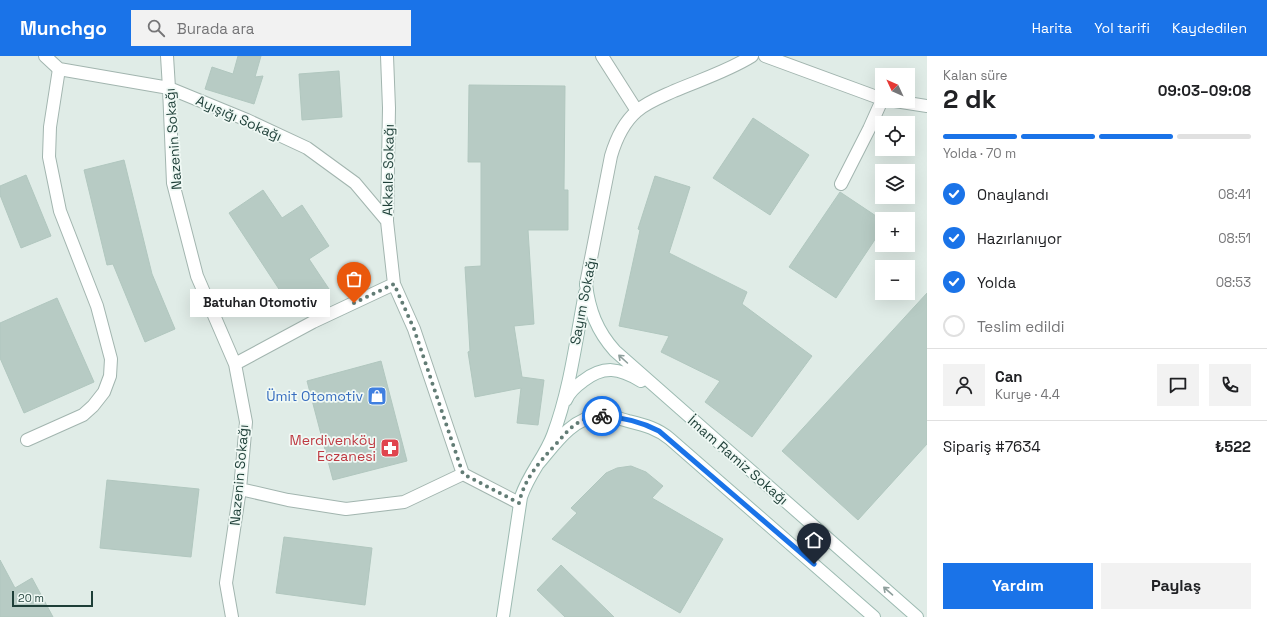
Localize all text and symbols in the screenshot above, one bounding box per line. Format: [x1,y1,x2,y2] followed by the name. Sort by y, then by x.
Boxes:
[131,10,411,46] search box
[20,16,107,41] text: Munchgo
[145,17,167,39] icon: search
[177,19,254,38] text: Burada ara
[1032,19,1072,37] text: Harita
[1094,19,1150,37] text: Yol tarifi
[1172,19,1247,37] text: Kaydedilen
[943,67,1008,84] text: Kalan süre
[875,68,915,108] north arrow
[875,68,915,300] map controls
[1158,81,1251,100] text: 09:03–09:08
[943,82,996,116] text: 2 dk
[160,88,186,190] street label: Nazenin Sokağı
[193,91,285,145] street label: Ayışığı Sokağı
[875,116,915,156] button: locate
[378,124,398,216] street label: Akkale Sokağı
[943,145,1016,162] text: Yolda · 70 m
[875,164,915,204] button: layers
[943,183,965,205] icon: check
[977,185,1049,204] text: Onaylandı
[1218,186,1251,203] text: 08:41
[875,212,915,252] button: +
[943,227,965,249] icon: check
[977,229,1062,248] text: Hazırlanıyor
[1218,230,1251,247] text: 08:51
[566,256,600,346] street label: Sayım Sokağı
[875,260,915,300] button: −
[337,262,371,303] pin
[343,268,365,290] icon: bag
[943,271,965,293] icon: check
[977,273,1016,292] text: Yolda
[1216,274,1251,291] text: 08:53
[190,289,330,317] callout: Batuhan Otomotiv
[203,294,317,311] text: Batuhan Otomotiv
[977,317,1064,336] text: Teslim edildi
[618,354,628,364] one-way arrow
[943,364,985,406] button: person
[1157,364,1199,406] button: chat
[1209,364,1251,406] button: phone
[995,367,1023,386] text: Can
[366,385,388,407] shop icon: Ümit Otomotiv
[995,386,1060,403] text: Kurye · 4.4
[266,387,363,405] place label: Ümit Otomotiv
[582,396,622,436] courier
[591,405,613,427] icon: bike
[684,411,792,509] street label: İmam Ramiz Sokağı
[226,424,252,526] street label: Nazenin Sokağı
[290,431,376,465] place label: Merdivenköy Eczanesi
[379,437,401,459] pharmacy icon: Merdivenköy Eczanesi
[943,437,1041,456] text: Sipariş #7634
[1215,437,1251,456] text: ₺522
[797,523,831,564] pin
[803,529,825,551] icon: home
[943,563,1093,609] button: Yardım
[1101,563,1251,609] button: Paylaş
[883,587,893,596] one-way arrow
[12,589,93,608] scale bar
[18,591,44,605] text: 20 m

